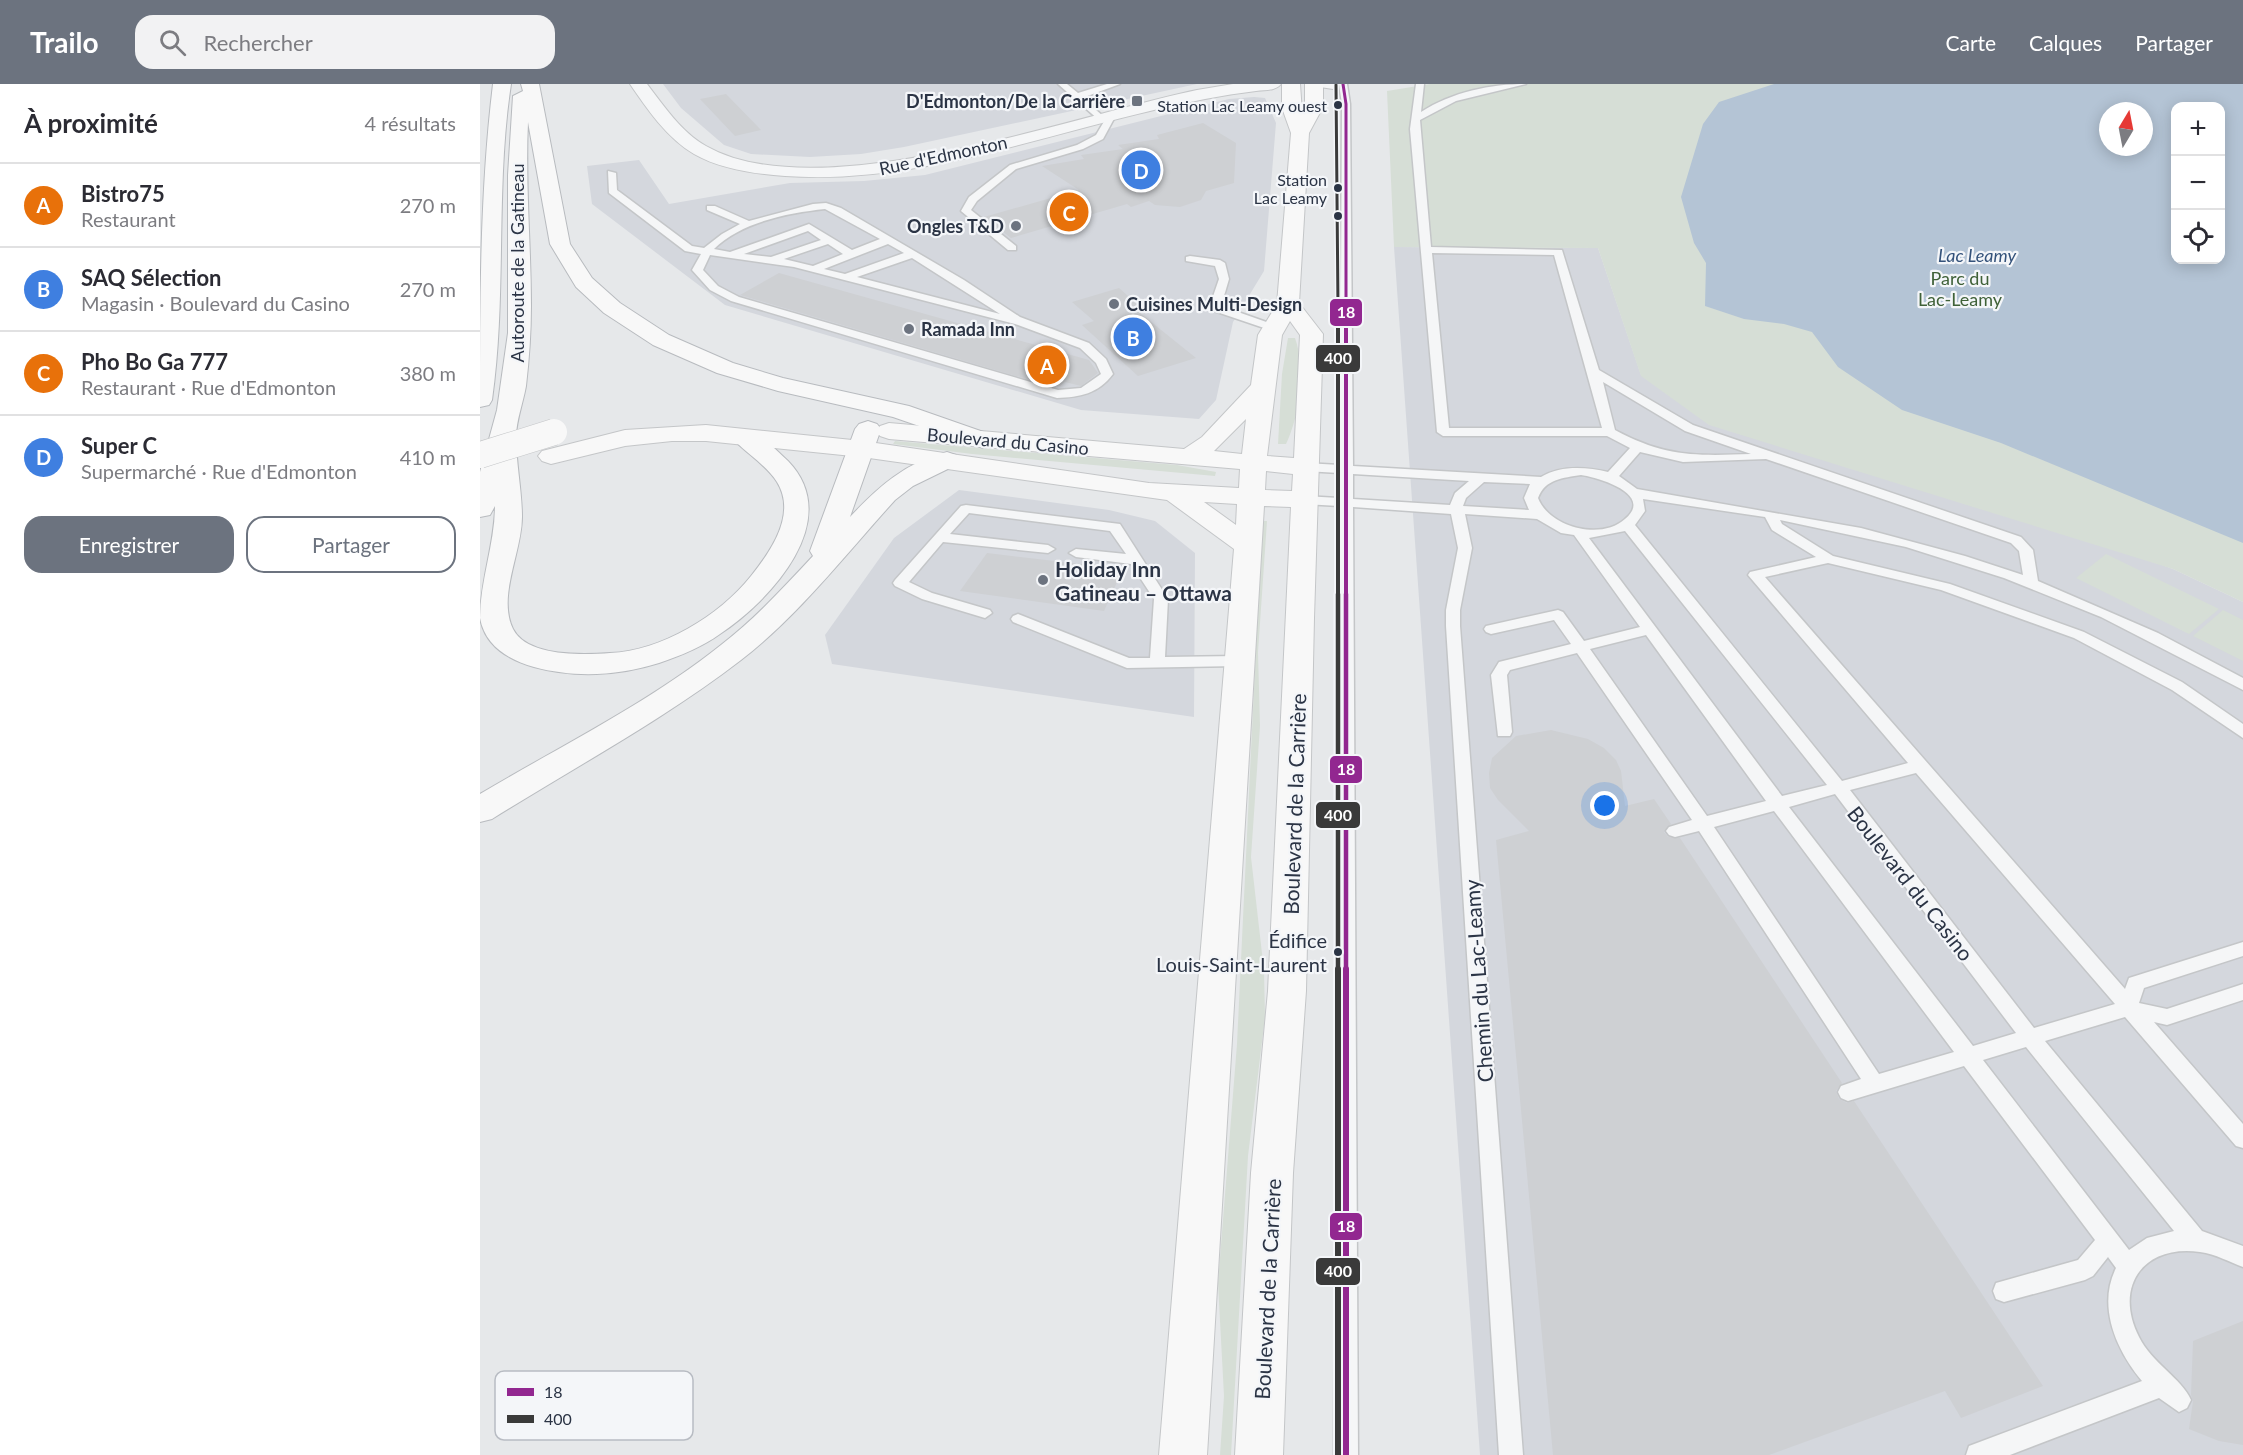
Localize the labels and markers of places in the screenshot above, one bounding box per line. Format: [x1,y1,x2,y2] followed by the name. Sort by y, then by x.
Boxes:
[906,90,1125,112] place label: D'Edmonton/De la Carrière
[1130,94,1144,108] marker: D'Edmonton/De la Carrière
[1157,96,1327,115] place label: Station Lac Leamy ouest
[1332,99,1344,111] marker: Station Lac Leamy ouest
[1122,148,1160,193] pin: D
[1254,170,1328,207] place label: Station Lac Leamy
[1332,182,1344,194] marker: Station Lac Leamy
[1050,190,1088,234] pin: C
[1332,210,1344,222] unlabelled marker
[907,215,1004,237] place label: Ongles T&D
[1009,219,1023,233] marker: Ongles T&D
[1126,293,1302,315] place label: Cuisines Multi-Design
[1107,297,1121,311] marker: Cuisines Multi-Design
[1114,314,1152,360] pin: B
[921,318,1015,340] place label: Ramada Inn
[902,322,916,336] marker: Ramada Inn
[1028,342,1066,388] pin: A
[1055,556,1232,605] place label: Holiday Inn Gatineau – Ottawa
[1036,573,1050,587] marker: Holiday Inn Gatineau – Ottawa
[1156,928,1327,976] place label: Édifice Louis-Saint-Laurent
[1332,946,1344,958] marker: Édifice Louis-Saint-Laurent

